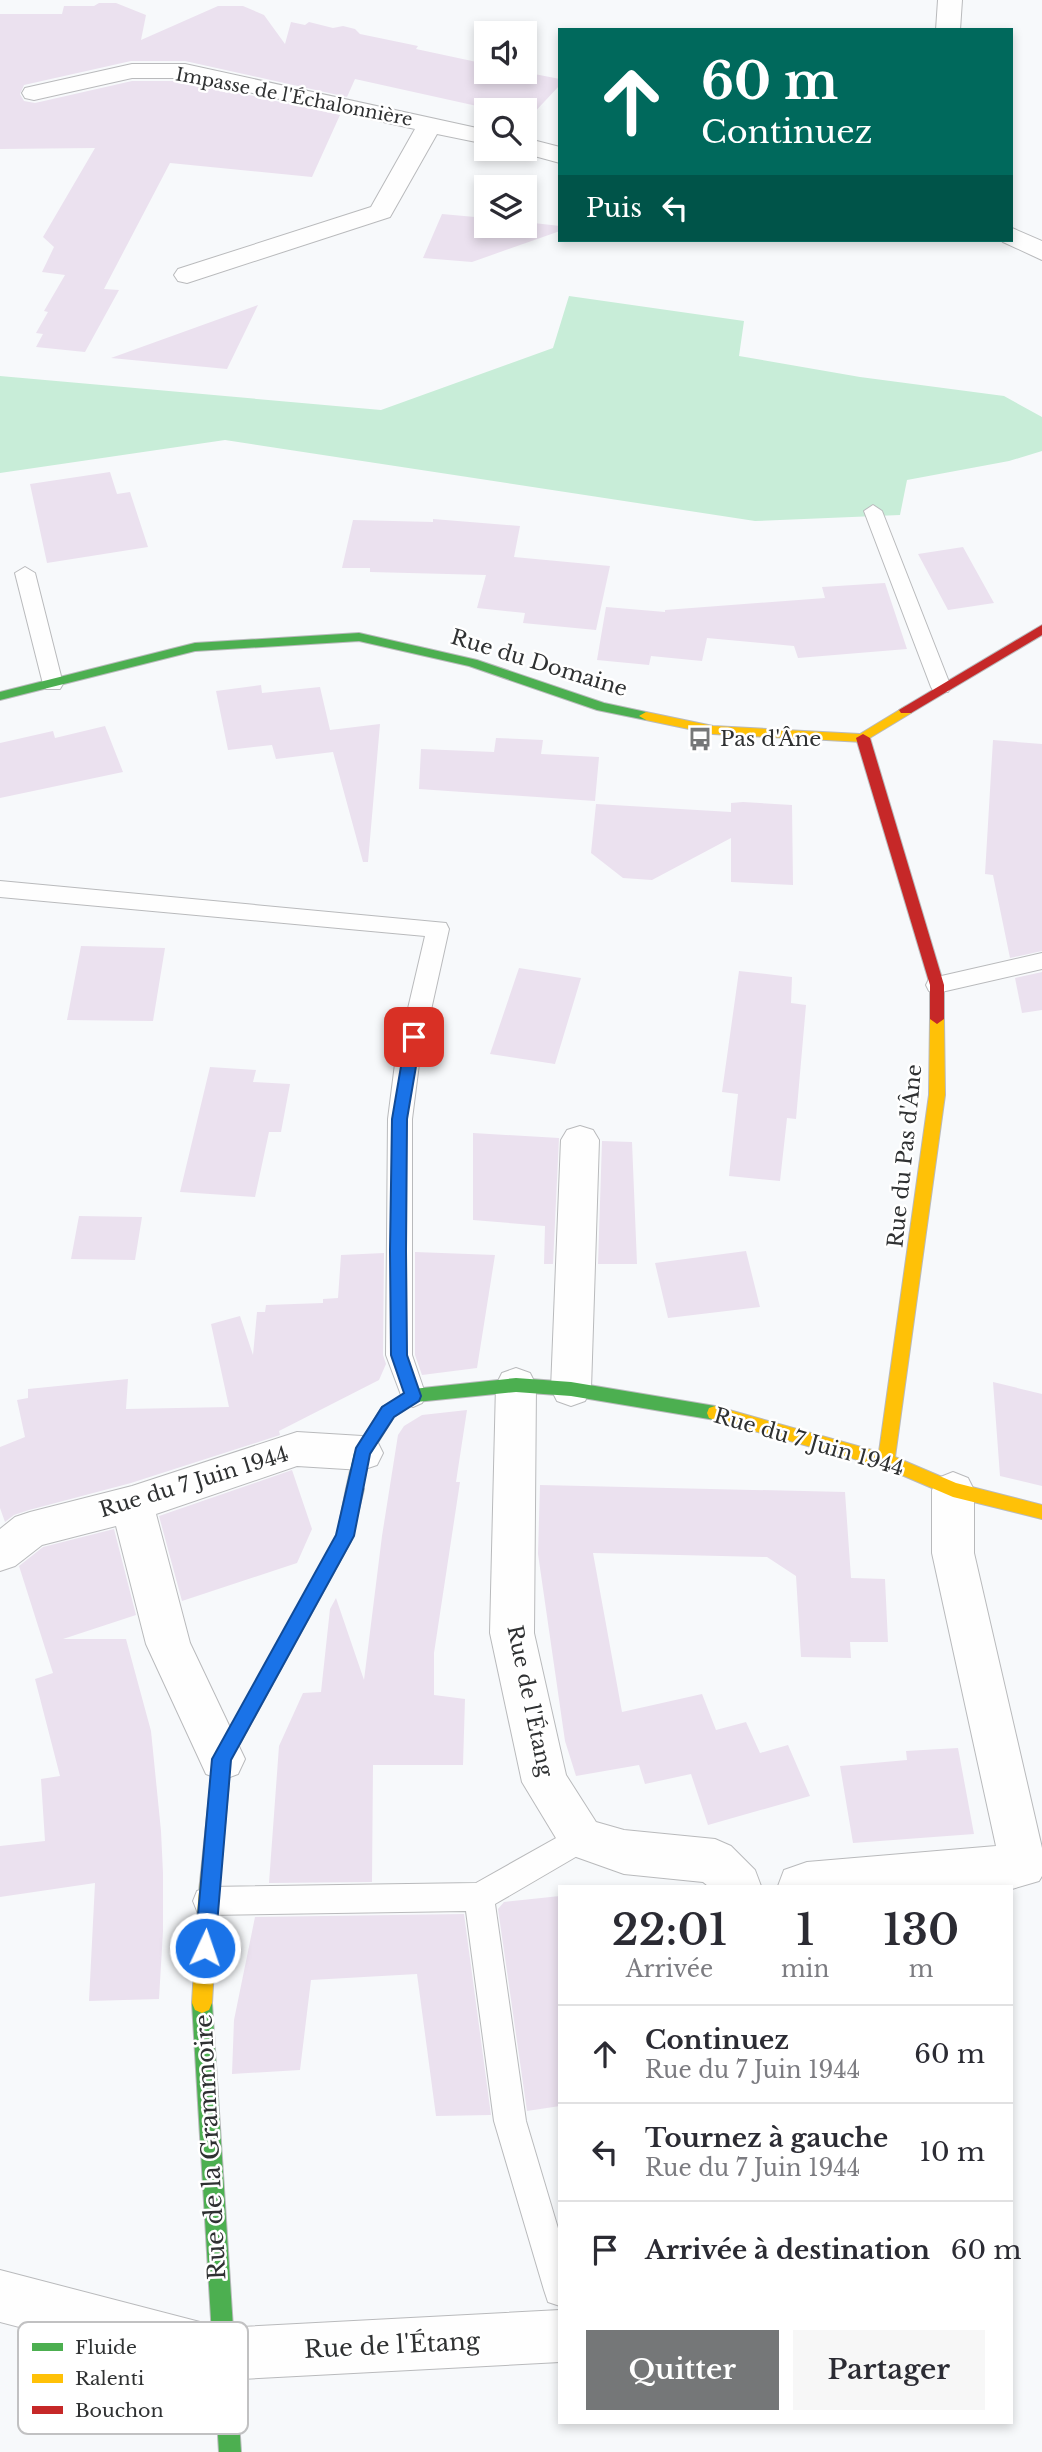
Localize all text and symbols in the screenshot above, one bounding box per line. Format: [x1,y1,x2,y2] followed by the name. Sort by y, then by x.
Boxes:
[474,21,537,238] map controls
[474,21,537,84] button: sound
[701,51,838,112] text: 60 m
[586,56,677,147] icon: ahead
[174,62,414,131] street label: Impasse de l'Échalonnière
[474,98,537,161] button: search
[701,112,872,152] text: Continuez
[474,175,537,238] button: layers
[656,189,694,227] icon: left
[586,192,642,224] text: Puis
[448,624,630,702] street label: Rue du Domaine
[686,725,714,753] bus stop icon: Pas d'Âne
[720,726,821,752] place label: Pas d'Âne
[384,1007,444,1067] pin
[395,1018,433,1056] icon: arrive
[882,1063,928,1249] street label: Rue du Pas d'Âne
[711,1402,907,1482] street label: Rue du 7 Juin 1944
[96,1441,292,1523] street label: Rue du 7 Juin 1944
[501,1623,559,1779] street label: Rue de l'Étang
[612,1904,727,1956] text: 22:01
[796,1904,814,1956] text: 1
[883,1904,959,1956] text: 130
[168,1911,242,1985] position arrow
[626,1955,713,1983] text: Arrivée
[781,1955,829,1983] text: min
[909,1955,933,1983] text: m
[189,2013,231,2281] street label: Rue de la Grammoire
[645,2024,789,2056] text: Continuez
[586,2035,624,2073] icon: ahead
[914,2038,985,2070] text: 60 m
[645,2056,860,2084] text: Rue du 7 Juin 1944
[645,2122,888,2154] text: Tournez à gauche
[586,2133,624,2171] icon: left
[919,2136,985,2168] text: 10 m
[645,2154,860,2182] text: Rue du 7 Juin 1944
[586,2231,624,2269] icon: arrive
[645,2234,930,2266] text: Arrivée à destination
[951,2234,1021,2266] text: 60 m
[18,2322,248,2434] legend
[303,2326,481,2364] street label: Rue de l'Étang
[586,2330,779,2410] button: Quitter
[793,2330,985,2410] button: Partager
[75,2336,137,2359] text: Fluide
[75,2367,145,2390] text: Ralenti
[75,2399,164,2422] text: Bouchon

